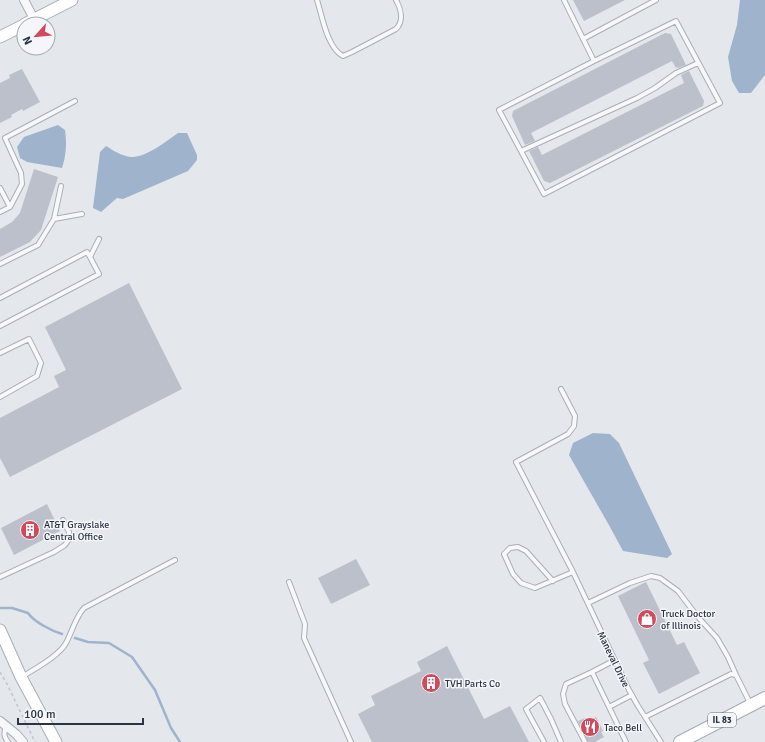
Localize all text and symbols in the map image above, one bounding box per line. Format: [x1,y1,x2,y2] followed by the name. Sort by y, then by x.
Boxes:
[16,16,56,56] north arrow
[20,34,35,47] text: N
[19,519,41,541] building icon: AT&T Grayslake Central Office
[44,519,109,543] place label: AT&T Grayslake Central Office
[636,608,658,630] shop icon: Truck Doctor of Illinois
[661,608,715,632] place label: Truck Doctor of Illinois
[594,630,632,689] street label: Maneval Drive
[420,672,442,694] building icon: TVH Parts Co
[445,678,500,690] place label: TVH Parts Co
[18,700,143,726] scale bar
[24,707,56,722] text: 100 m
[708,713,736,727] road number: IL 83
[579,716,601,738] restaurant icon: Taco Bell
[604,722,642,734] place label: Taco Bell

